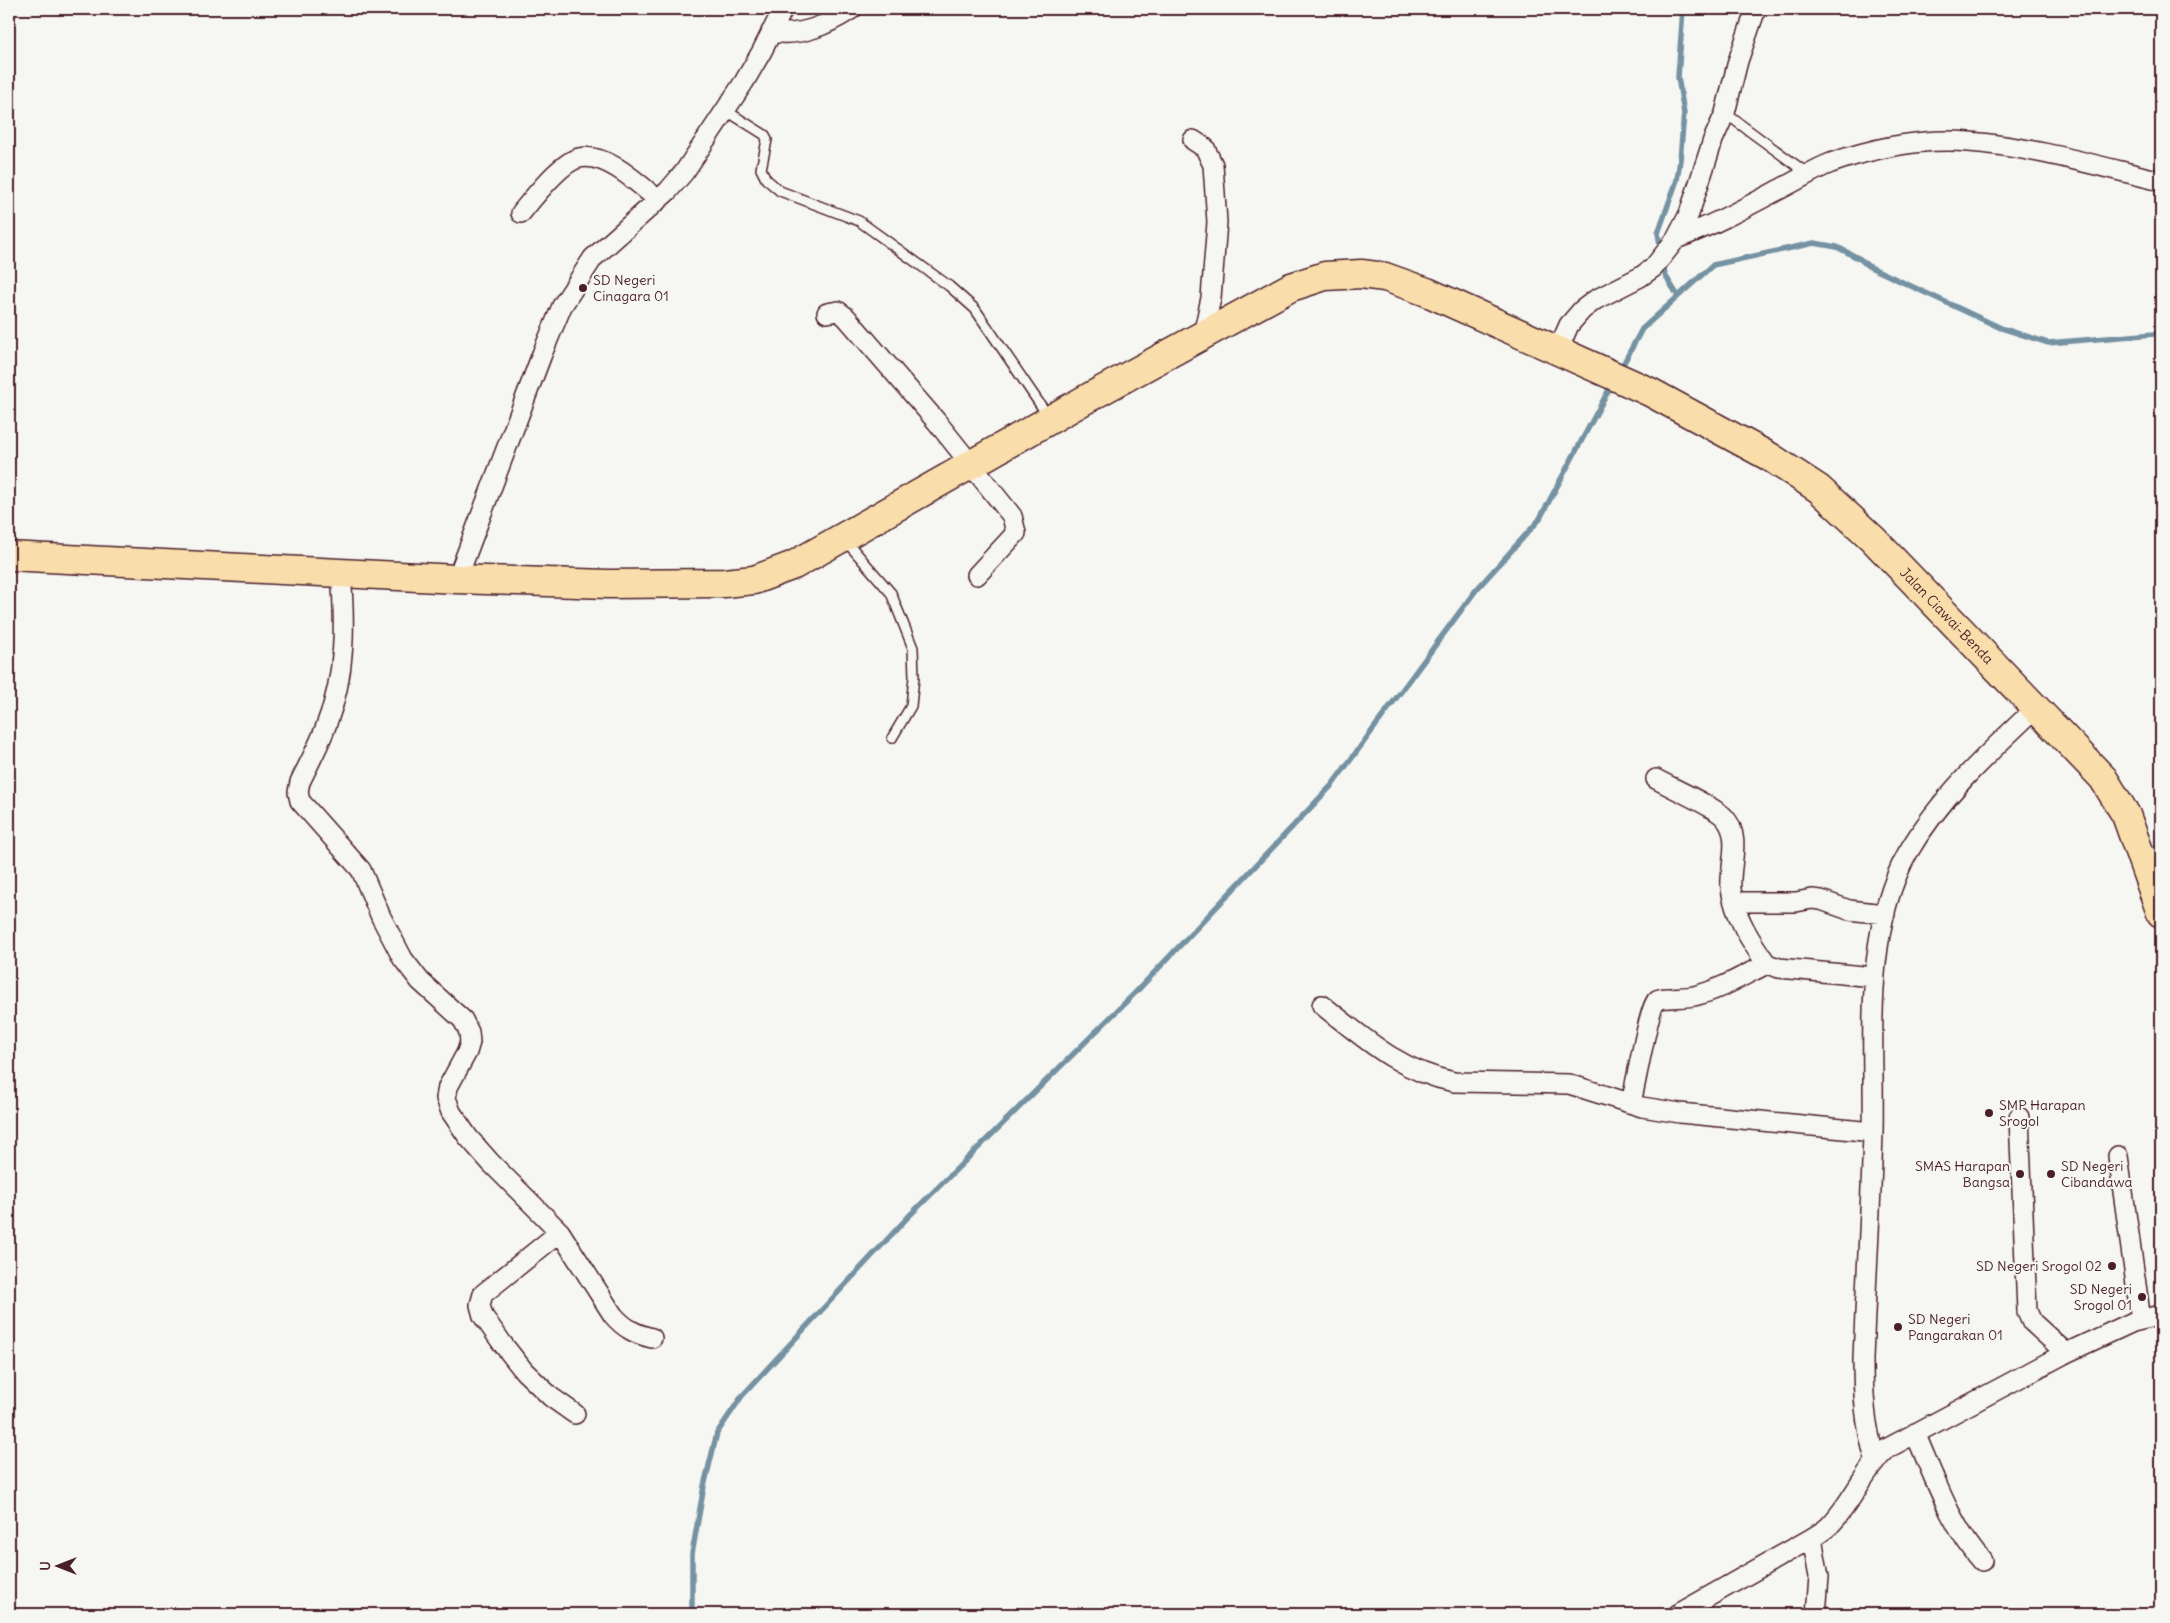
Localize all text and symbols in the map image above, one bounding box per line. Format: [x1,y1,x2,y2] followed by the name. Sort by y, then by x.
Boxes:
[593,271,669,305] place label: SD Negeri Cinagara 01
[577,282,589,294] marker: SD Negeri Cinagara 01
[1896,564,1997,668] street label: Jalan Ciawai-Benda
[1999,1096,2086,1130] place label: SMP Harapan Srogol
[1983,1107,1995,1119] marker: SMP Harapan Srogol
[1915,1157,2010,1191] place label: SMAS Harapan Bangsa
[2061,1157,2132,1191] place label: SD Negeri Cibandawa
[2014,1168,2026,1180] marker: SMAS Harapan Bangsa
[2045,1168,2057,1180] marker: SD Negeri Cibandawa
[1976,1257,2102,1275] place label: SD Negeri Srogol 02
[2106,1260,2118,1272] marker: SD Negeri Srogol 02
[2070,1280,2132,1314] place label: SD Negeri Srogol 01
[2136,1291,2148,1303] marker: SD Negeri Srogol 01
[1908,1310,2003,1344] place label: SD Negeri Pangarakan 01
[1892,1321,1904,1333] marker: SD Negeri Pangarakan 01
[32,1540,82,1590] north arrow
[36,1561,54,1571] text: U

